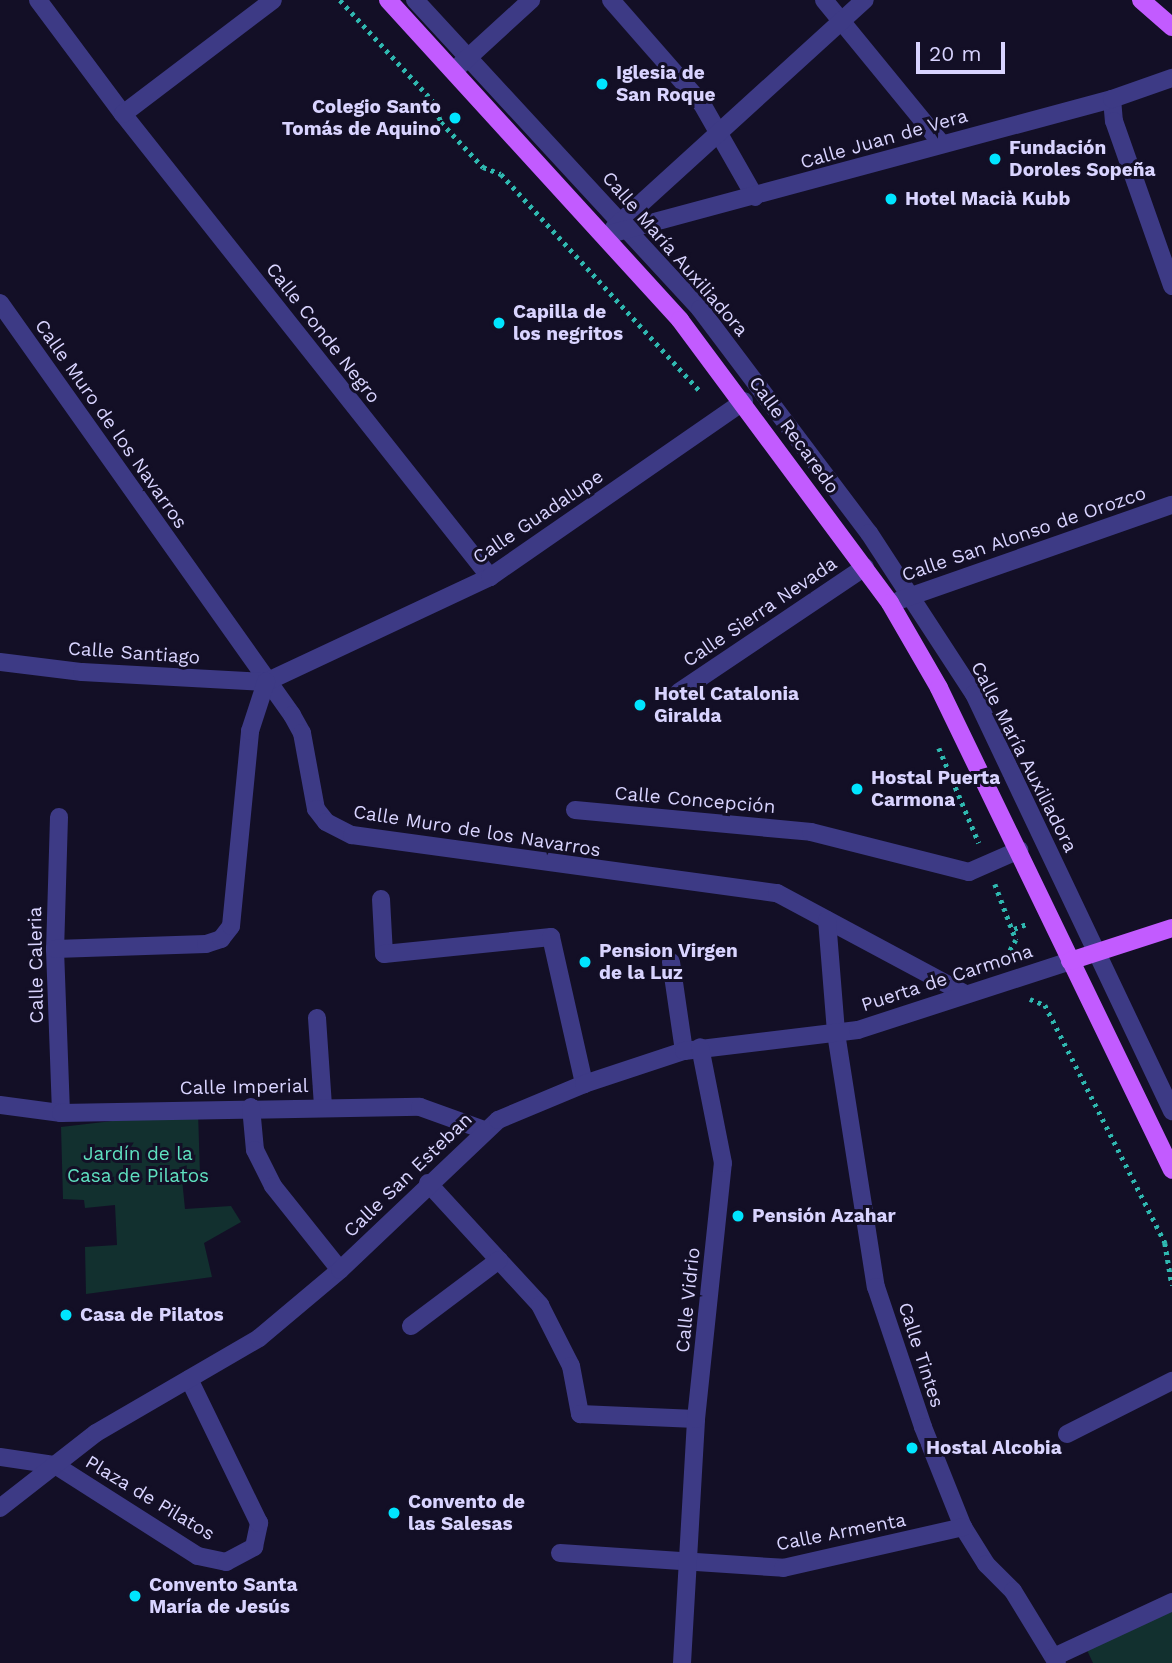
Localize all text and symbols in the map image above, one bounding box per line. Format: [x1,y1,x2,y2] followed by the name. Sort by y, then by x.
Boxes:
[920,28,1009,72] scale bar
[929,41,981,66] text: 20 m
[616,62,715,106] place label: Iglesia de San Roque
[594,76,610,92] marker: Iglesia de San Roque
[281,96,441,140] place label: Colegio Santo Tomás de Aquino
[797,104,971,174] street label: Calle Juan de Vera
[447,110,463,126] marker: Colegio Santo Tomás de Aquino
[1009,137,1156,181] place label: Fundación Doroles Sopeña
[987,151,1003,167] marker: Fundación Doroles Sopeña
[597,166,753,342] street label: Calle María Auxiliadora
[905,188,1071,210] place label: Hotel Macià Kubb
[883,191,899,207] marker: Hotel Macià Kubb
[261,258,385,408] street label: Calle Conde Negro
[513,301,623,345] place label: Capilla de los negritos
[30,315,192,533] street label: Calle Muro de los Navarros
[491,315,507,331] marker: Capilla de los negritos
[744,372,844,498] street label: Calle Recaredo
[469,465,607,569] street label: Calle Guadalupe
[899,481,1149,587] street label: Calle San Alonso de Orozco
[679,552,841,672] street label: Calle Sierra Nevada
[67,637,201,669] street label: Calle Santiago
[966,657,1082,857] street label: Calle María Auxiliadora
[654,683,799,727] place label: Hotel Catalonia Giralda
[632,697,648,713] marker: Hotel Catalonia Giralda
[871,767,1001,811] place label: Hostal Puerta Carmona
[849,781,865,797] marker: Hostal Puerta Carmona
[614,782,776,818] street label: Calle Concepción
[352,800,602,862] street label: Calle Muro de los Navarros
[24,906,48,1024] street label: Calle Caleria
[858,939,1036,1017] street label: Puerta de Carmona
[599,940,738,984] place label: Pension Virgen de la Luz
[577,954,593,970] marker: Pension Virgen de la Luz
[179,1074,309,1100] street label: Calle Imperial
[339,1108,477,1242] street label: Calle San Esteban
[67,1143,209,1187] park label: Jardín de la Casa de Pilatos
[752,1205,896,1227] place label: Pensión Azahar
[730,1208,746,1224] marker: Pensión Azahar
[671,1246,705,1354] street label: Calle Vidrio
[893,1299,949,1411] street label: Calle Tintes
[80,1304,224,1326] place label: Casa de Pilatos
[58,1307,74,1323] marker: Casa de Pilatos
[926,1437,1062,1459] place label: Hostal Alcobia
[904,1440,920,1456] marker: Hostal Alcobia
[81,1450,219,1546] street label: Plaza de Pilatos
[408,1491,525,1535] place label: Convento de las Salesas
[386,1505,402,1521] marker: Convento de las Salesas
[774,1508,908,1556] street label: Calle Armenta
[149,1574,298,1618] place label: Convento Santa María de Jesús
[127,1588,143,1604] marker: Convento Santa María de Jesús

